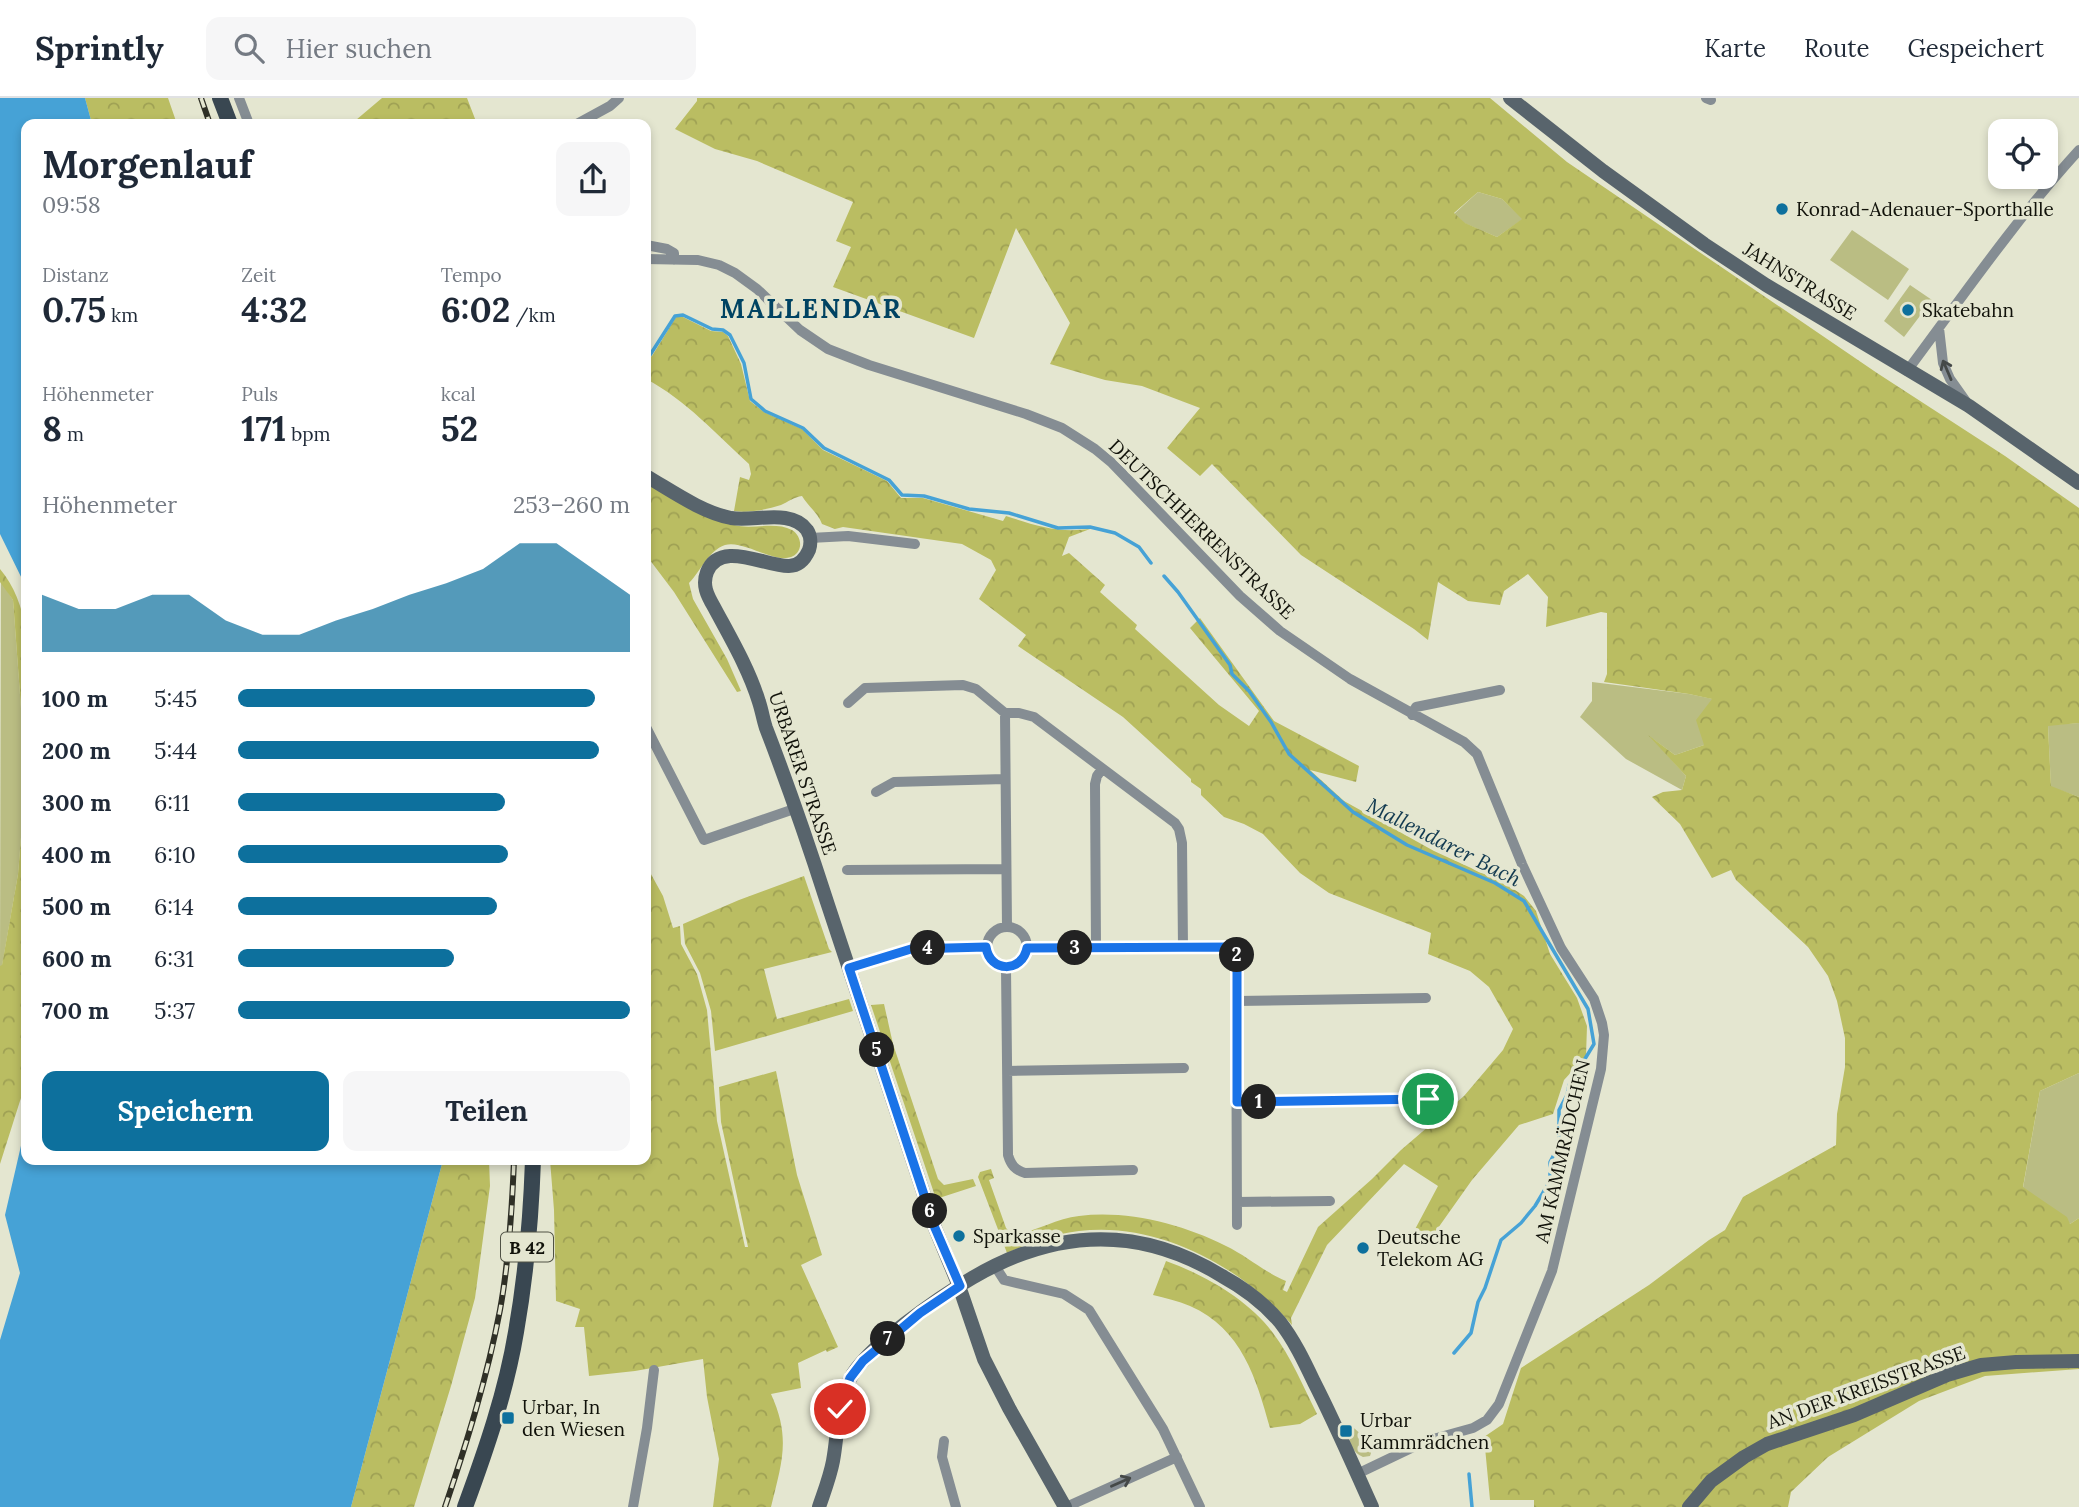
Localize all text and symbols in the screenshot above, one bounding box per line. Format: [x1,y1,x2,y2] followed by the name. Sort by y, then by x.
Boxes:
[206,17,696,80] search box
[35,27,164,69] text: Sprintly
[230,29,268,67] icon: search
[286,32,432,65] text: Hier suchen
[1704,33,1766,64] text: Karte
[1804,33,1870,64] text: Route
[1908,33,2044,64] text: Gespeichert
[1988,119,2058,189] map controls
[1988,119,2058,189] button: locate
[42,140,252,188] text: Morgenlauf
[556,142,630,216] button: share
[42,190,101,219] text: 09:58
[1796,197,2054,221] place label: Konrad-Adenauer-Sporthalle
[1774,201,1790,217] marker: Konrad-Adenauer-Sporthalle
[1738,236,1861,325] street label: JAHNSTRASSE
[42,263,109,287] text: Distanz
[241,263,276,287] text: Zeit
[441,263,502,287] text: Tempo
[42,287,106,332] text: 0.75
[241,287,307,332] text: 4:32
[441,287,510,332] text: 6:02
[720,292,902,325] district label: MALLENDAR
[1922,298,2014,322] place label: Skatebahn
[1900,302,1916,318] marker: Skatebahn
[106,303,138,327] text: km
[510,303,556,327] text: /km
[1940,359,1953,381] one-way arrow
[42,382,154,406] text: Höhenmeter
[241,382,278,406] text: Puls
[441,382,476,406] text: kcal
[42,406,62,451] text: 8
[241,406,286,451] text: 171
[441,406,478,451] text: 52
[62,422,84,446] text: m
[286,422,331,446] text: bpm
[1104,434,1300,624] street label: DEUTSCHHERRENSTRASSE
[42,490,177,519] text: Höhenmeter
[513,490,630,519] text: 253–260 m
[42,684,108,713] text: 100 m
[154,684,197,713] text: 5:45
[764,688,842,858] street label: URBARER STRASSE
[42,736,111,765] text: 200 m
[154,736,197,765] text: 5:44
[42,788,111,817] text: 300 m
[154,788,190,817] text: 6:11
[1362,792,1526,892] water label: Mallendarer Bach
[42,840,111,869] text: 400 m
[154,840,196,869] text: 6:10
[42,892,111,921] text: 500 m
[154,892,194,921] text: 6:14
[911,930,946,966] pin: 4
[1058,930,1092,966] pin: 3
[922,935,933,959] text: 4
[1069,935,1080,959] text: 3
[1220,938,1254,972] pin: 2
[1231,942,1242,966] text: 2
[42,944,112,973] text: 600 m
[154,944,194,973] text: 6:31
[42,996,109,1025] text: 700 m
[154,996,195,1025] text: 5:37
[860,1032,894,1068] pin: 5
[871,1037,882,1061] text: 5
[1529,1057,1595,1246] street label: AM KAMMRÄDCHEN
[1398,1069,1458,1129] pin
[42,1071,329,1151] button: Speichern
[343,1071,630,1151] button: Teilen
[1409,1080,1447,1118] icon: arrive
[1242,1084,1276,1119] pin: 1
[1255,1089,1262,1113] text: 1
[912,1194,948,1228] pin: 6
[924,1198,935,1222] text: 6
[973,1224,1061,1248] place label: Sparkasse
[1377,1225,1484,1271] place label: Deutsche Telekom AG
[951,1228,967,1244] marker: Sparkasse
[501,1232,553,1262] road number: B 42
[1355,1240,1371,1256] marker: Deutsche Telekom AG
[870,1322,906,1356] pin: 7
[883,1326,892,1350] text: 7
[1763,1340,1968,1434] street label: AN DER KREISSTRASSE
[810,1379,870,1439] pin
[821,1390,859,1428] icon: check
[522,1395,625,1441] place label: Urbar, In den Wiesen
[1360,1408,1489,1454] place label: Urbar Kammrädchen
[500,1410,516,1426] marker: Urbar, In den Wiesen
[1338,1423,1354,1439] marker: Urbar Kammrädchen
[1110,1475,1132,1488] one-way arrow

